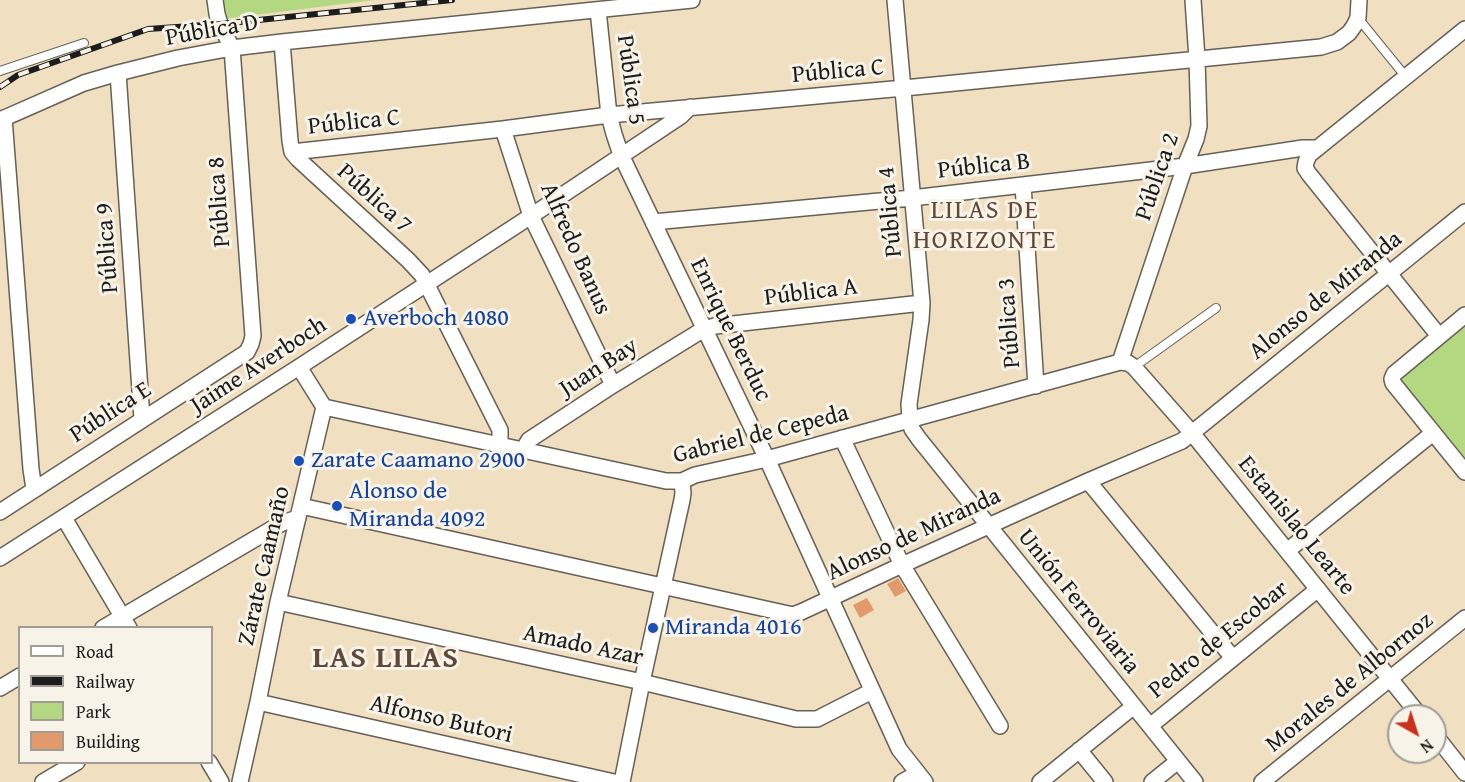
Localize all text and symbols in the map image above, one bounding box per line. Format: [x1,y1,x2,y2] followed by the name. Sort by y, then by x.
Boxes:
[163,9,261,53] street label: Pública D
[609,33,651,127] street label: Pública 5
[791,54,885,90] street label: Pública C
[307,104,401,142] street label: Pública C
[1130,129,1186,225] street label: Pública 2
[936,148,1032,186] street label: Pública B
[202,156,238,248] street label: Pública 8
[331,158,417,240] street label: Pública 7
[873,166,909,258] street label: Pública 4
[533,179,617,319] street label: Alfredo Banus
[913,195,1057,256] district label: LILAS DE HORIZONTE
[90,202,126,294] street label: Pública 9
[1244,226,1408,366] street label: Alonso de Miranda
[683,254,777,406] street label: Enrique Berduc
[763,273,859,313] street label: Pública A
[992,277,1028,369] street label: Pública 3
[363,305,509,333] place label: Averboch 4080
[186,311,332,421] street label: Jaime Averboch
[344,312,358,326] marker: Averboch 4080
[554,332,644,404] street label: Juan Bay
[65,376,157,450] street label: Pública E
[670,399,852,471] street label: Gabriel de Cepeda
[311,447,525,475] place label: Zarate Caamano 2900
[1231,451,1361,601] street label: Estanislao Learte
[292,454,306,468] marker: Zarate Caamano 2900
[349,478,486,534] place label: Alonso de Miranda 4092
[823,482,1005,588] street label: Alonso de Miranda
[233,484,297,648] street label: Zárate Caamaño
[330,499,344,513] marker: Alonso de Miranda 4092
[1011,524,1145,680] street label: Unión Ferroviaria
[1143,575,1295,705] street label: Pedro de Escobar
[1260,607,1440,759] street label: Morales de Albornoz
[665,614,802,642] place label: Miranda 4016
[520,619,646,673] street label: Amado Azar
[646,621,660,635] marker: Miranda 4016
[18,626,213,764] legend
[76,638,114,665] text: Road
[313,641,459,677] district label: LAS LILAS
[76,668,135,695] text: Railway
[367,690,515,750] street label: Alfonso Butori
[76,698,111,725] text: Park
[1387,704,1447,764] north arrow
[76,728,140,755] text: Building
[1415,734,1439,759] text: N

